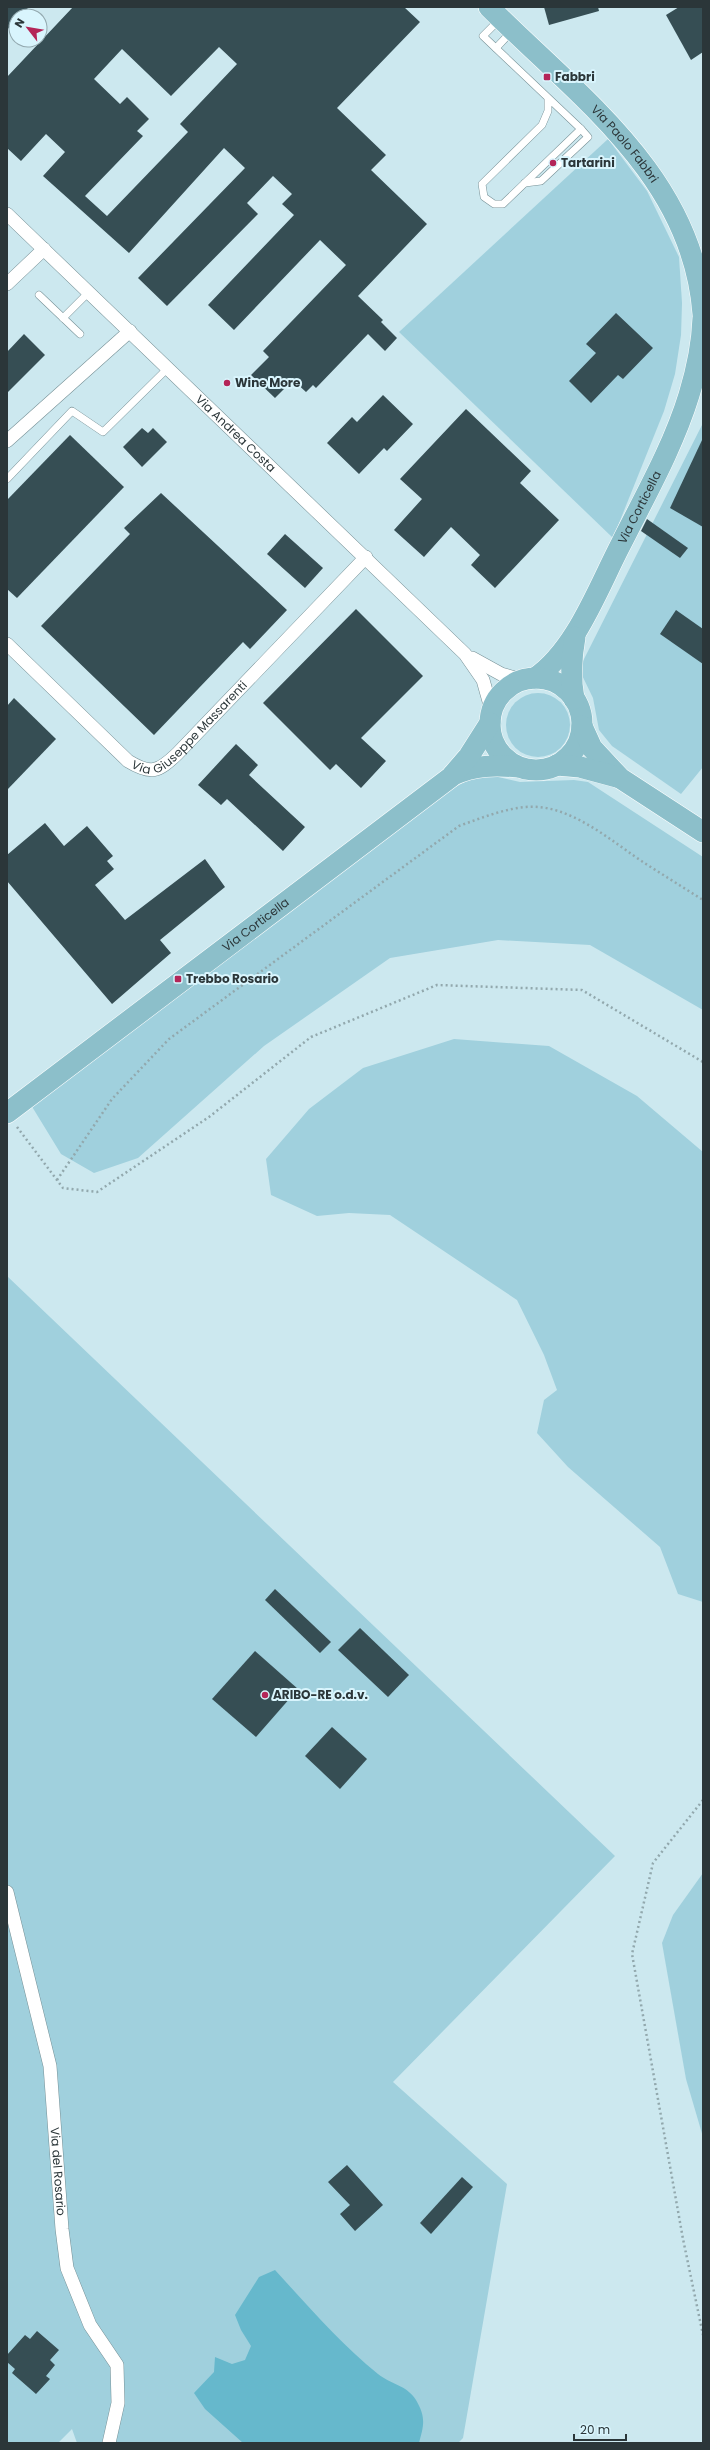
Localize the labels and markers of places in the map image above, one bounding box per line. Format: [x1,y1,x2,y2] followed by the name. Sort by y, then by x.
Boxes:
[555,68,595,85] place label: Fabbri
[542,72,552,82] marker: Fabbri
[561,154,615,171] place label: Tartarini
[548,158,558,168] marker: Tartarini
[235,374,301,391] place label: Wine More
[222,378,232,388] marker: Wine More
[186,970,279,987] place label: Trebbo Rosario
[173,974,183,984] marker: Trebbo Rosario
[273,1686,368,1703] place label: ARIBO-RE o.d.v.
[260,1690,270,1700] marker: ARIBO-RE o.d.v.

